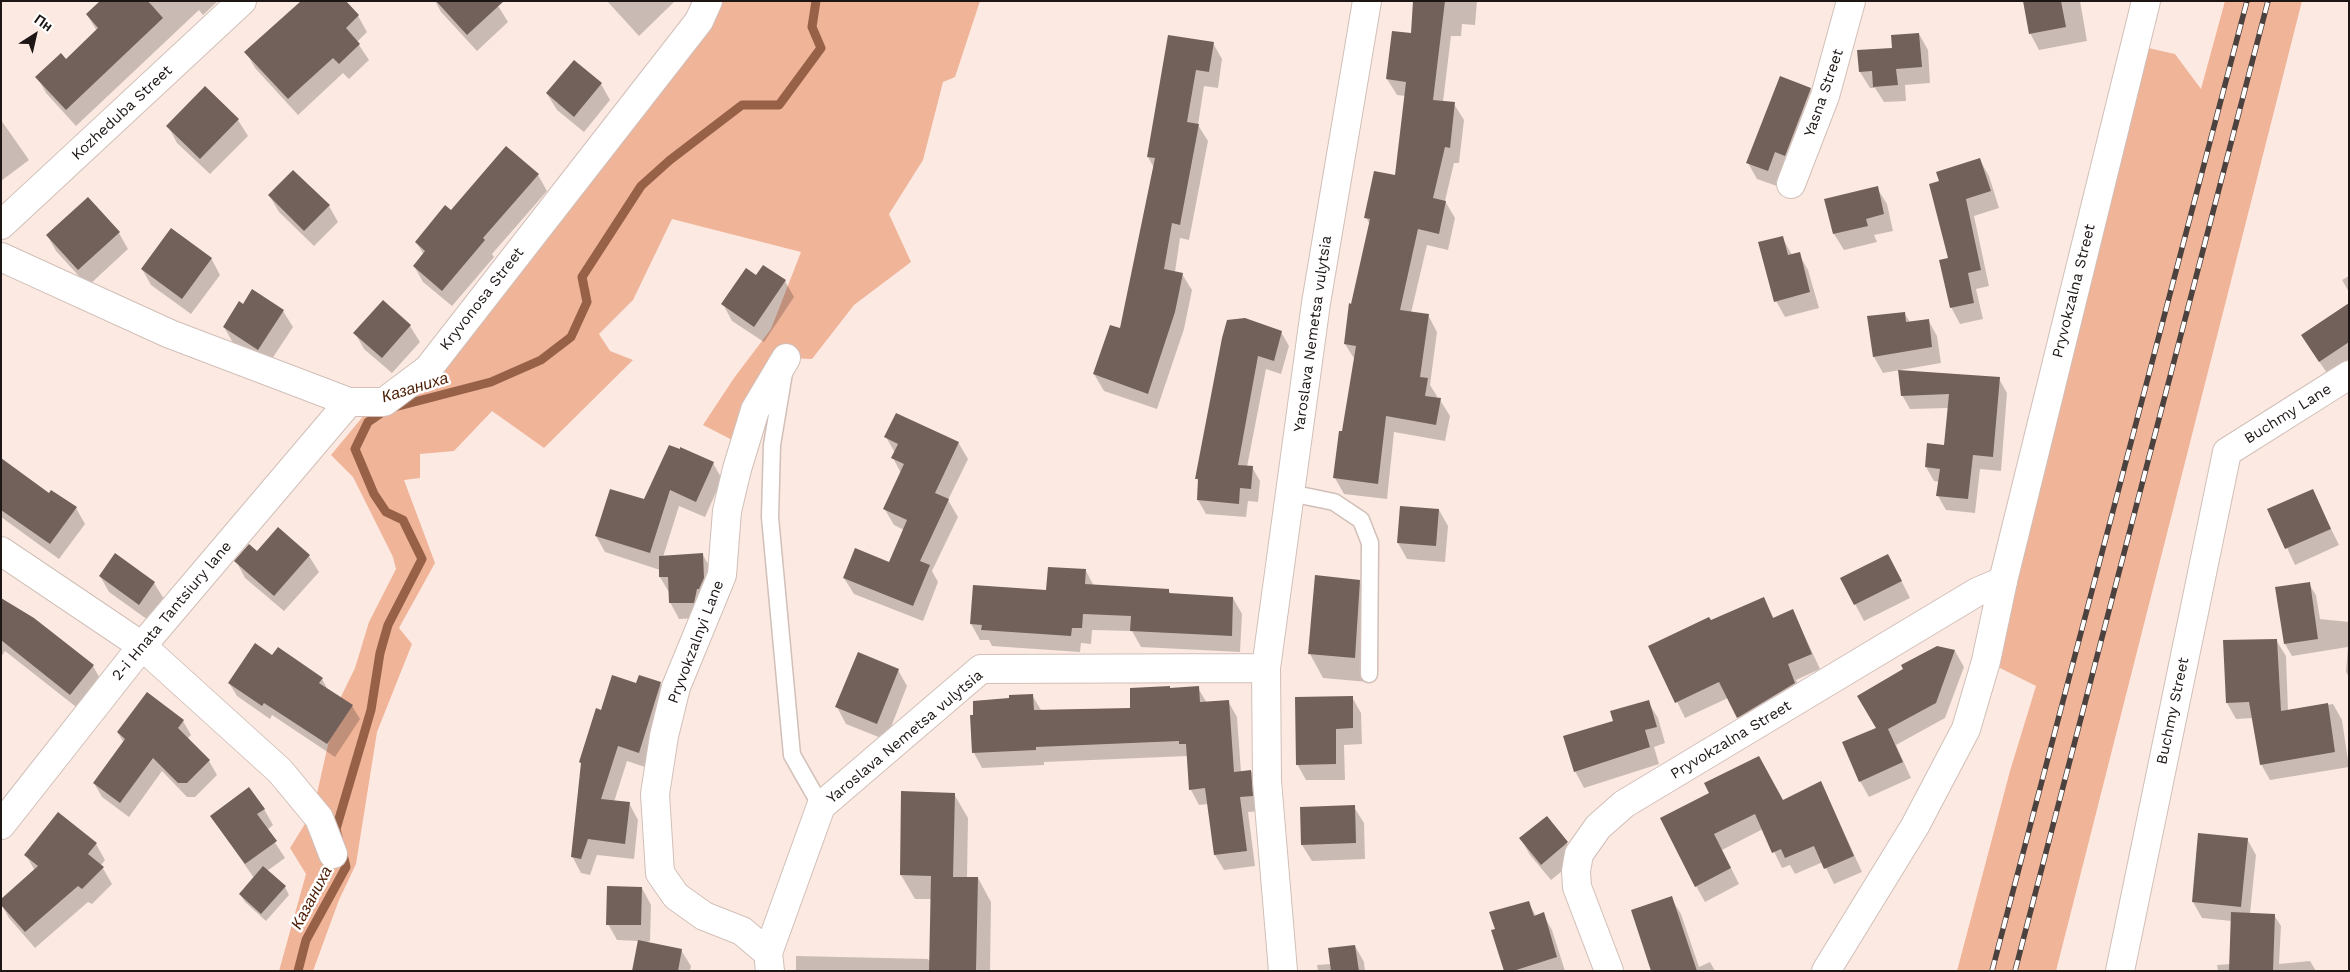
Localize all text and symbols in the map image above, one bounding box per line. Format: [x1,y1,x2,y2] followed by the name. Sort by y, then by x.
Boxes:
[10,10,60,60] north arrow
[31,11,56,35] text: Пн
[1801,47,1847,139] street label: Yasna Street
[68,62,176,164] street label: Kozheduba Street
[2049,222,2099,360] street label: Pryvokzalna Street
[1290,235,1336,433] street label: Yaroslava Nemetsa vulytsia
[436,244,528,354] street label: Kryvonosa Street
[379,369,451,407] water label: Казаниха
[2241,380,2335,448] street label: Buchmy Lane
[108,538,236,684] street label: 2-i Hnata Tantsiury lane
[664,578,728,706] street label: Pryvokzalnyi Lane
[2153,656,2193,766] street label: Buchmy Street
[823,666,987,808] street label: Yaroslava Nemetsa vulytsia
[1667,697,1795,783] street label: Pryvokzalna Street
[287,863,337,933] water label: Казаниха

